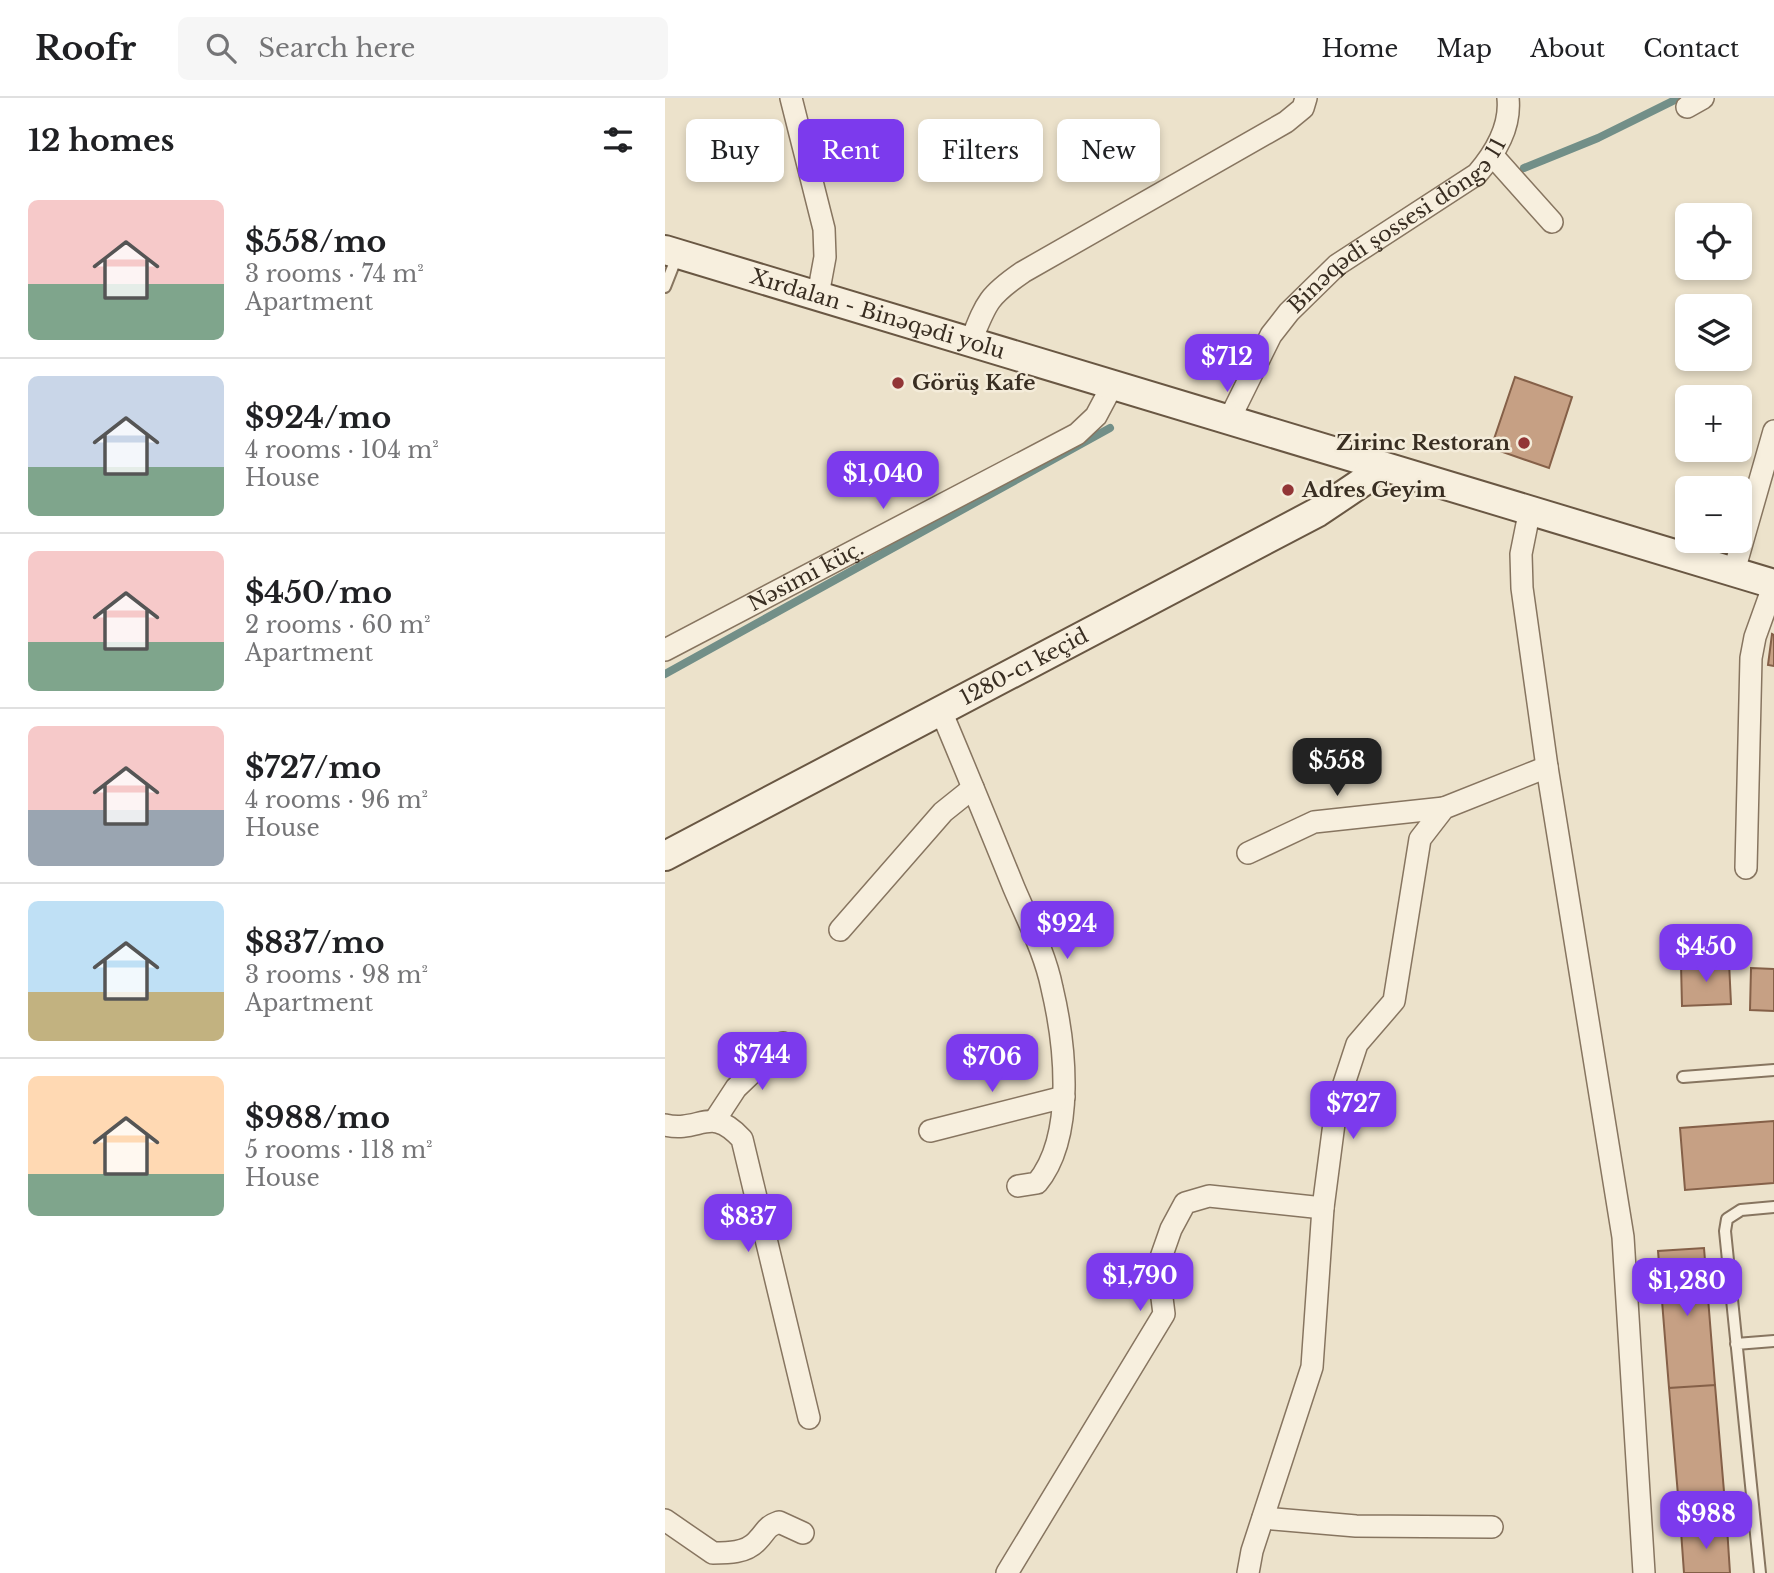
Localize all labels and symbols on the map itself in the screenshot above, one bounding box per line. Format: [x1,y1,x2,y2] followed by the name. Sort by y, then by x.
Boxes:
[1283,133,1512,319] street label: Binəqədi şossesi döngə 11
[747,263,1008,365] street label: Xırdalan - Binəqədi yolu
[1186,334,1268,394] pin: $712
[912,370,1036,396] place label: Görüş Kafe
[890,375,906,391] marker: Görüş Kafe
[1336,430,1510,456] place label: Zirinc Restoran
[1516,435,1532,451] marker: Zirinc Restoran
[826,452,940,511] pin: $1,040
[1301,477,1446,503] place label: Adres Geyim
[1280,482,1296,498] marker: Adres Geyim
[744,535,868,617] street label: Nəsimi küç.
[956,622,1093,711] street label: 1280-cı keçid
[1296,738,1378,798] pin: $558
[1026,902,1108,961] pin: $924
[1665,924,1747,984] pin: $450
[721,1032,803,1092] pin: $744
[951,1034,1033,1094] pin: $706
[1312,1082,1394,1141] pin: $727
[707,1194,789,1254] pin: $837
[1083,1254,1197,1313] pin: $1,790
[1630,1258,1744,1318] pin: $1,280
[1665,1492,1747,1551] pin: $988

